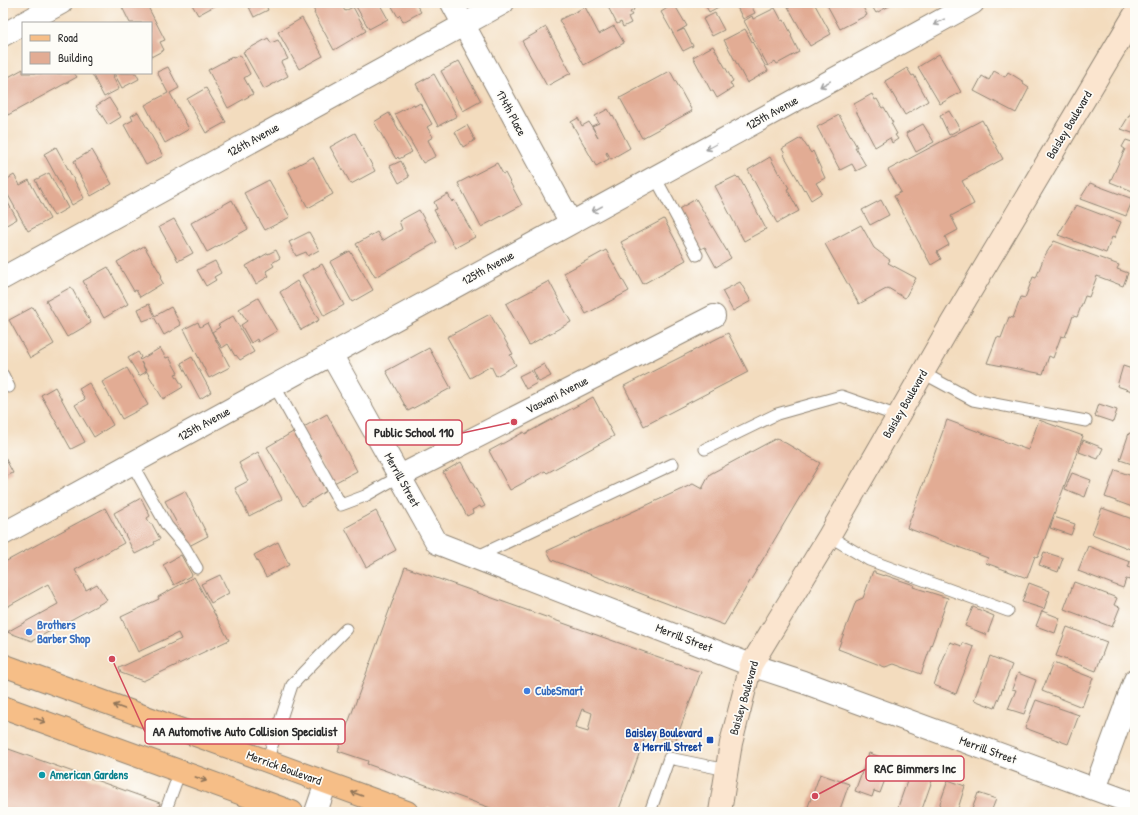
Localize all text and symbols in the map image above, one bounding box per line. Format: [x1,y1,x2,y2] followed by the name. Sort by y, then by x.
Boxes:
[933,18,945,26] one-way arrow
[22,22,152,74] legend
[58,29,78,46] text: Road
[58,49,93,66] text: Building
[819,81,831,89] one-way arrow
[492,87,531,139] street label: 174th Place
[1042,87,1096,162] street label: Baisley Boulevard
[743,91,801,134] street label: 125th Avenue
[224,118,282,161] street label: 126th Avenue
[705,143,717,151] one-way arrow
[591,206,603,213] one-way arrow
[459,246,517,289] street label: 125th Avenue
[878,366,931,441] street label: Baisley Boulevard
[523,372,591,417] street label: Vaswani Avenue
[175,402,233,445] street label: 125th Avenue
[366,420,462,445] callout: Public School 110
[374,423,454,441] text: Public School 110
[381,450,425,511] street label: Merrill Street
[37,616,91,648] place label: Brothers Barber Shop
[653,619,716,656] street label: Merrill Street
[24,627,34,637] marker: Brothers Barber Shop
[725,659,762,737] street label: Baisley Boulevard
[535,682,584,699] place label: CubeSmart
[522,686,532,696] marker: CubeSmart
[113,703,125,711] one-way arrow
[33,717,45,725] one-way arrow
[145,719,345,744] callout: AA Automotive Auto Collision Specialist
[153,722,338,741] text: AA Automotive Auto Collision Specialist
[626,724,703,755] place label: Baisley Boulevard & Merrill Street
[957,731,1020,768] street label: Merrill Street
[705,735,715,745] marker: Baisley Boulevard & Merrill Street
[244,746,324,789] street label: Merrick Boulevard
[866,756,964,781] callout: RAC Bimmers Inc
[874,759,957,777] text: RAC Bimmers Inc
[50,766,129,783] place label: American Gardens
[37,770,47,780] marker: American Gardens
[195,776,208,783] one-way arrow
[350,790,363,797] one-way arrow

